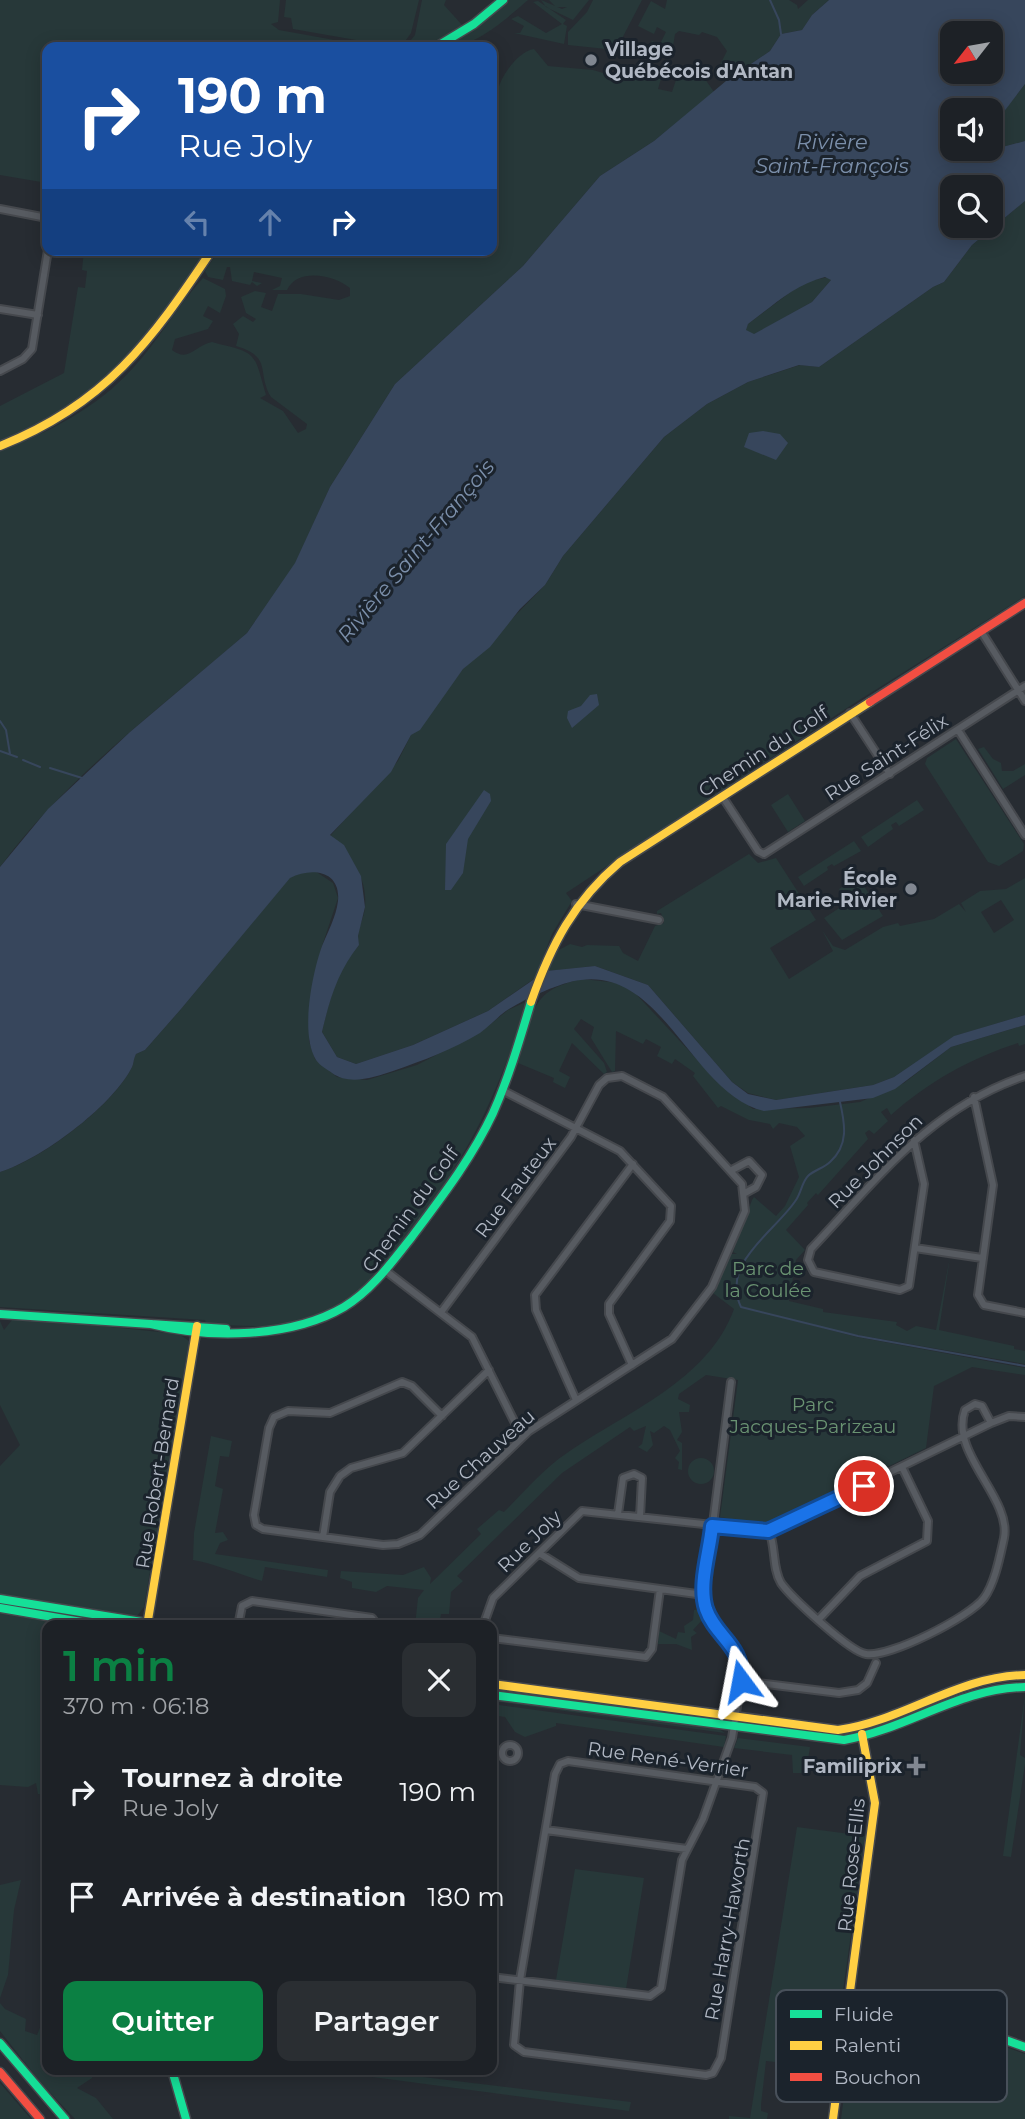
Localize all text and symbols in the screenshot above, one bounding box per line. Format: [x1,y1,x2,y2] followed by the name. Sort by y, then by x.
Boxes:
[940,21,1003,84] north arrow
[940,21,1003,238] map controls
[604,38,793,83] place label: Village Québécois d'Antan
[583,52,599,68] marker: Village Québécois d'Antan
[178,66,327,125] text: 190 m
[63,70,154,161] icon: right
[940,98,1003,161] button: sound
[178,126,312,165] text: Rue Joly
[755,129,909,178] water label: Rivière Saint-François
[940,175,1003,238] button: search
[178,203,216,241] icon: left
[251,203,289,241] icon: ahead
[324,203,362,241] icon: right
[332,454,499,647] water label: Rivière Saint-François
[694,700,834,802] street label: Chemin du Golf
[820,709,952,806] street label: Rue Saint-Félix
[777,867,897,912] place label: École Marie-Rivier
[903,881,919,897] marker: École Marie-Rivier
[823,1109,927,1213] street label: Rue Johnson
[470,1132,561,1242] street label: Rue Fauteux
[357,1141,465,1277] street label: Chemin du Golf
[724,1257,812,1302] park label: Parc de la Coulée
[131,1376,184,1570] street label: Rue Robert-Bernard
[729,1393,896,1438] park label: Parc Jacques-Parizeau
[421,1405,539,1514] street label: Rue Chauveau
[834,1456,894,1516] pin
[845,1467,883,1505] icon: arrive
[493,1505,567,1577] street label: Rue Joly
[63,1640,176,1692] text: 1 min
[402,1643,476,1717] button: close
[704,1644,778,1718] position arrow
[63,1692,209,1720] text: 370 m · 06:18
[586,1737,750,1782] street label: Rue René-Verrier
[803,1755,903,1778] place label: Familiprix
[908,1758,924,1774] marker: Familiprix
[122,1762,343,1794] text: Tournez à droite
[63,1773,101,1811] icon: right
[399,1776,476,1808] text: 190 m
[122,1794,219,1822] text: Rue Joly
[833,1797,870,1933] street label: Rue Rose-Ellis
[700,1836,755,2022] street label: Rue Harry-Haworth
[63,1878,101,1916] icon: arrive
[122,1881,406,1913] text: Arrivée à destination
[427,1881,505,1913] text: 180 m
[63,1981,263,2061] button: Quitter
[277,1981,476,2061] button: Partager
[776,1990,1007,2102] legend
[834,2003,893,2026] text: Fluide
[834,2034,901,2057] text: Ralenti
[834,2066,921,2089] text: Bouchon

